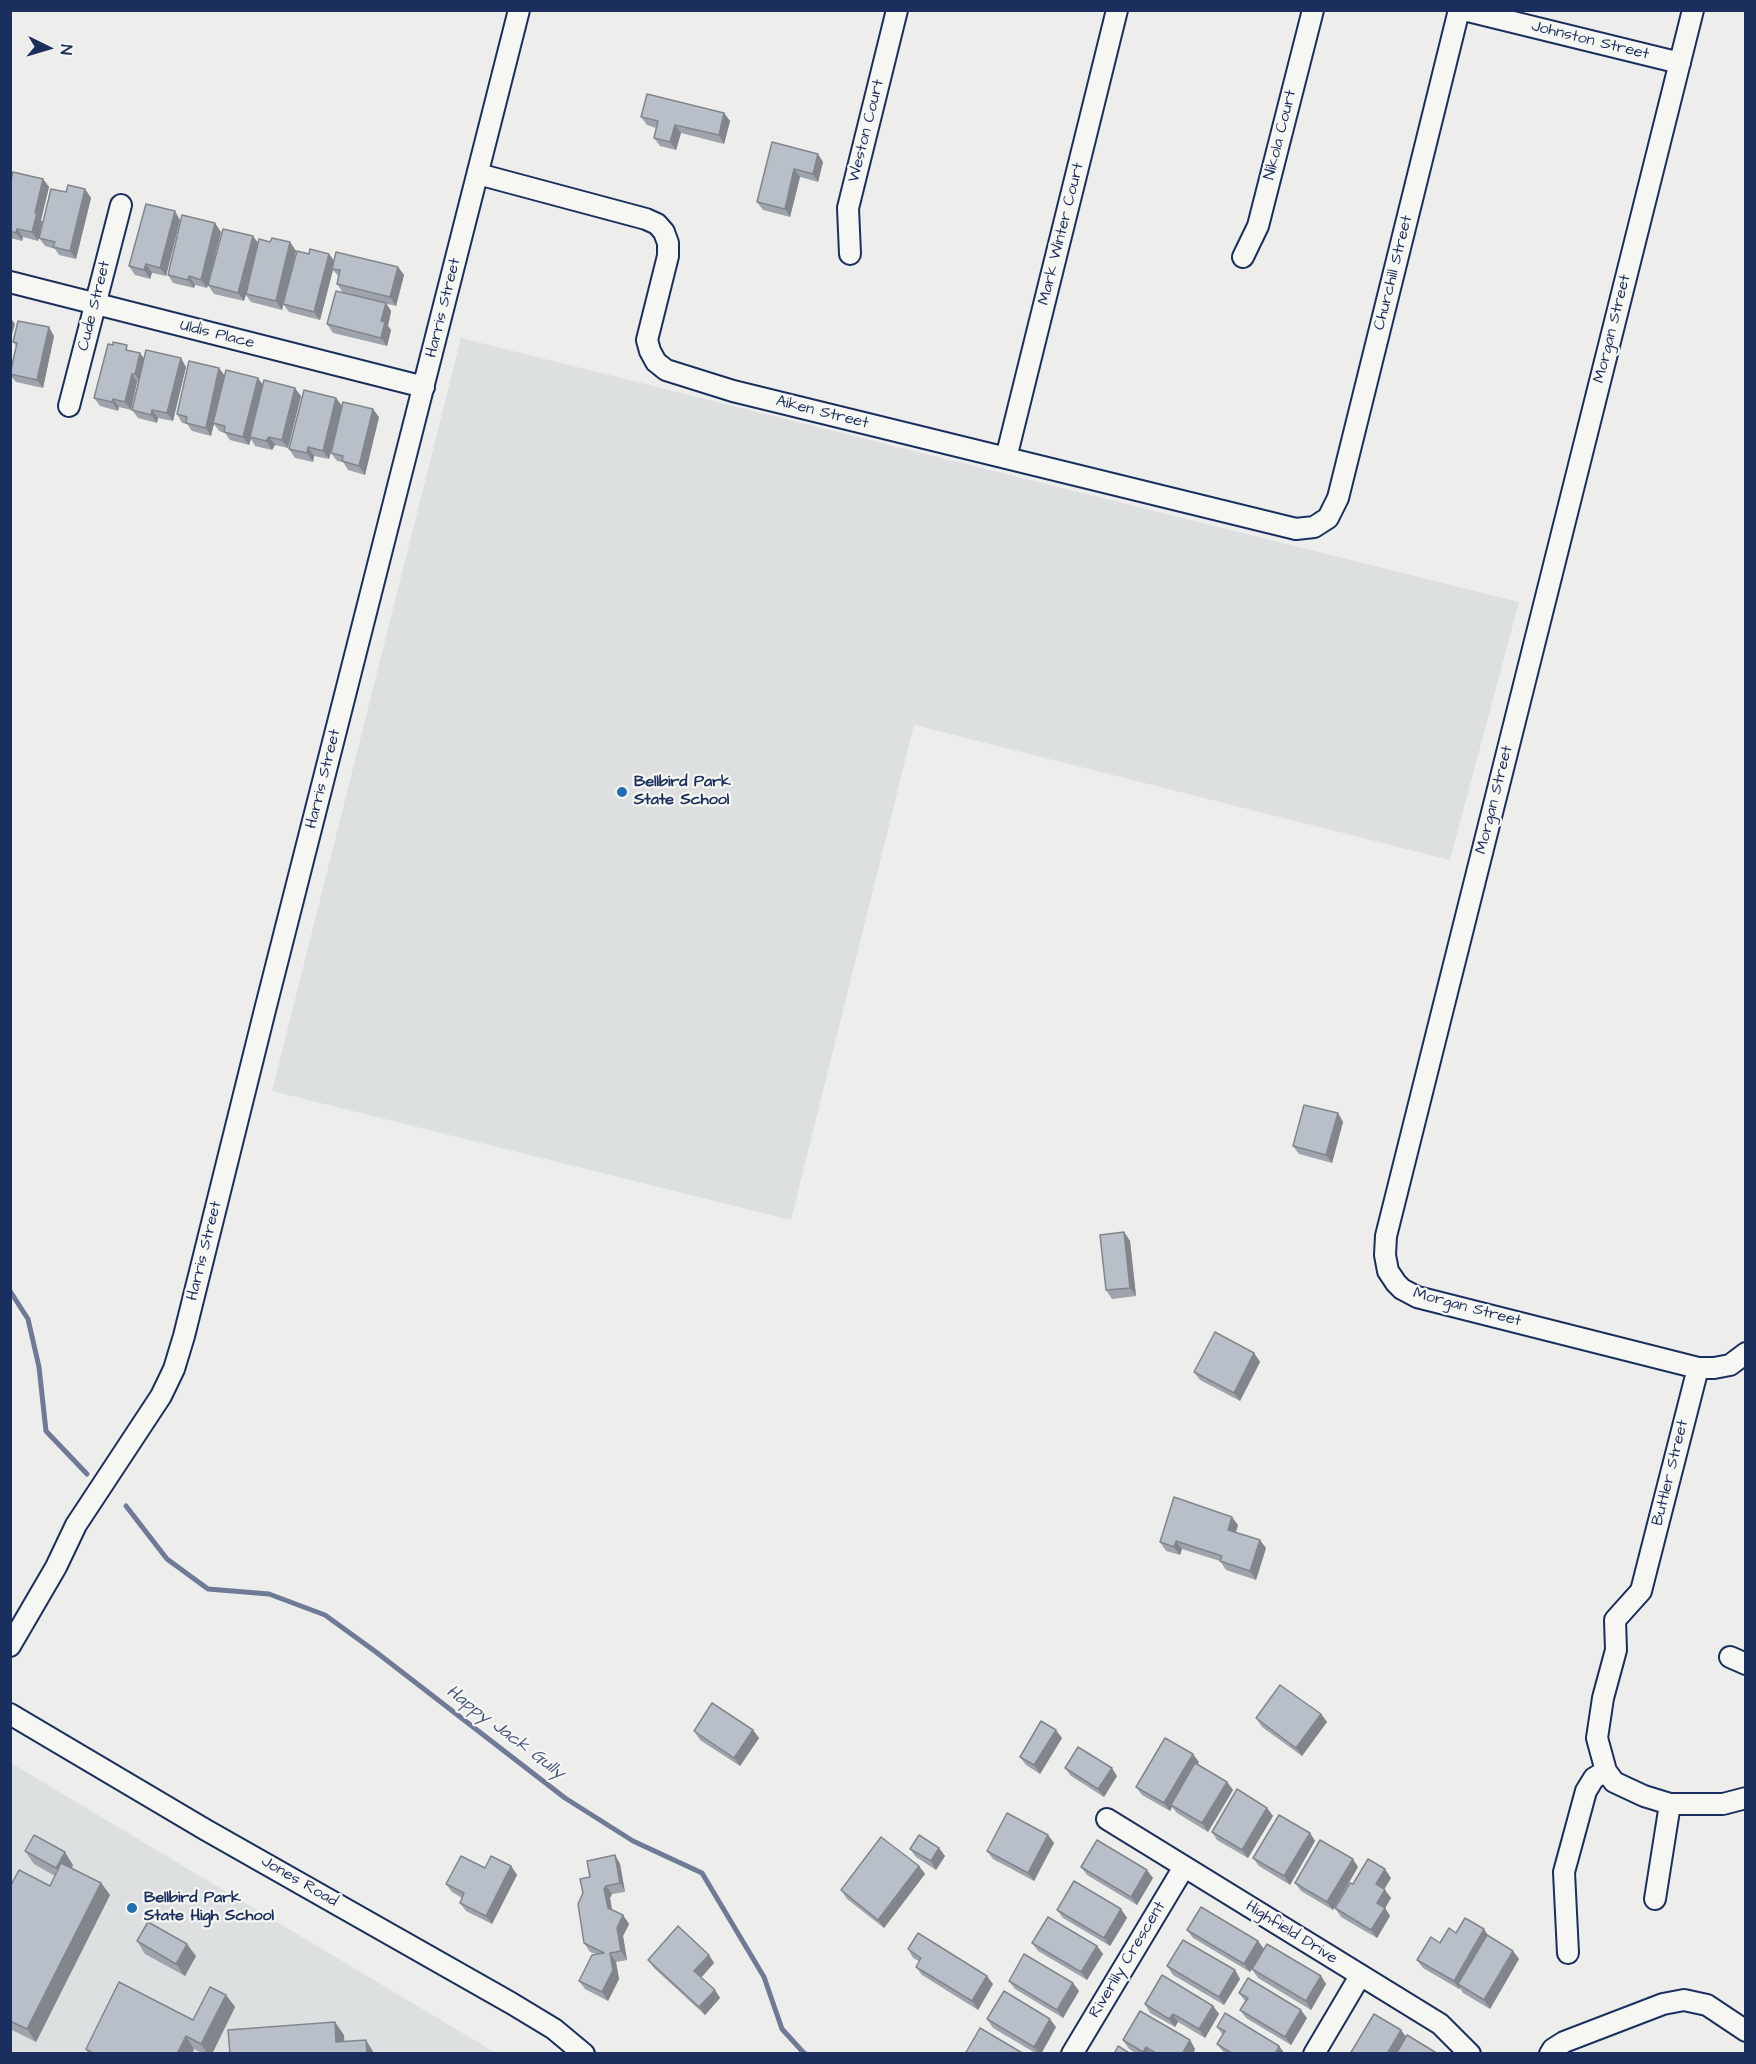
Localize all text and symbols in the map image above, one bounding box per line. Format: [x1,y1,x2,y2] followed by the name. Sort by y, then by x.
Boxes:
[1529,17,1651,65] street label: Johnston Street
[18,18,78,78] north arrow
[55,44,77,56] text: N
[845,78,889,184] street label: Weston Court
[1261,88,1301,182] street label: Nikola Court
[1035,161,1089,307] street label: Mark Winter Court
[1370,214,1418,332] street label: Churchill Street
[422,256,466,360] street label: Harris Street
[75,259,115,353] street label: Cude Street
[1590,273,1636,385] street label: Morgan Street
[178,316,256,354] street label: Uldis Place
[774,392,870,434] street label: Aiken Street
[302,727,346,831] street label: Harris Street
[1472,744,1518,856] street label: Morgan Street
[634,773,731,811] place label: Bellbird Park State School
[615,785,629,799] marker: Bellbird Park State School
[183,1199,227,1303] street label: Harris Street
[1411,1284,1523,1332] street label: Morgan Street
[1649,1418,1693,1528] street label: Buttler Street
[442,1681,568,1785] water label: Happy Jack Gully
[257,1852,341,1912] street label: Jones Road
[144,1889,274,1927] place label: Bellbird Park State High School
[1242,1897,1340,1969] street label: Highfield Drive
[1086,1898,1170,2022] street label: Riverlily Crescent
[125,1901,139,1915] marker: Bellbird Park State High School

